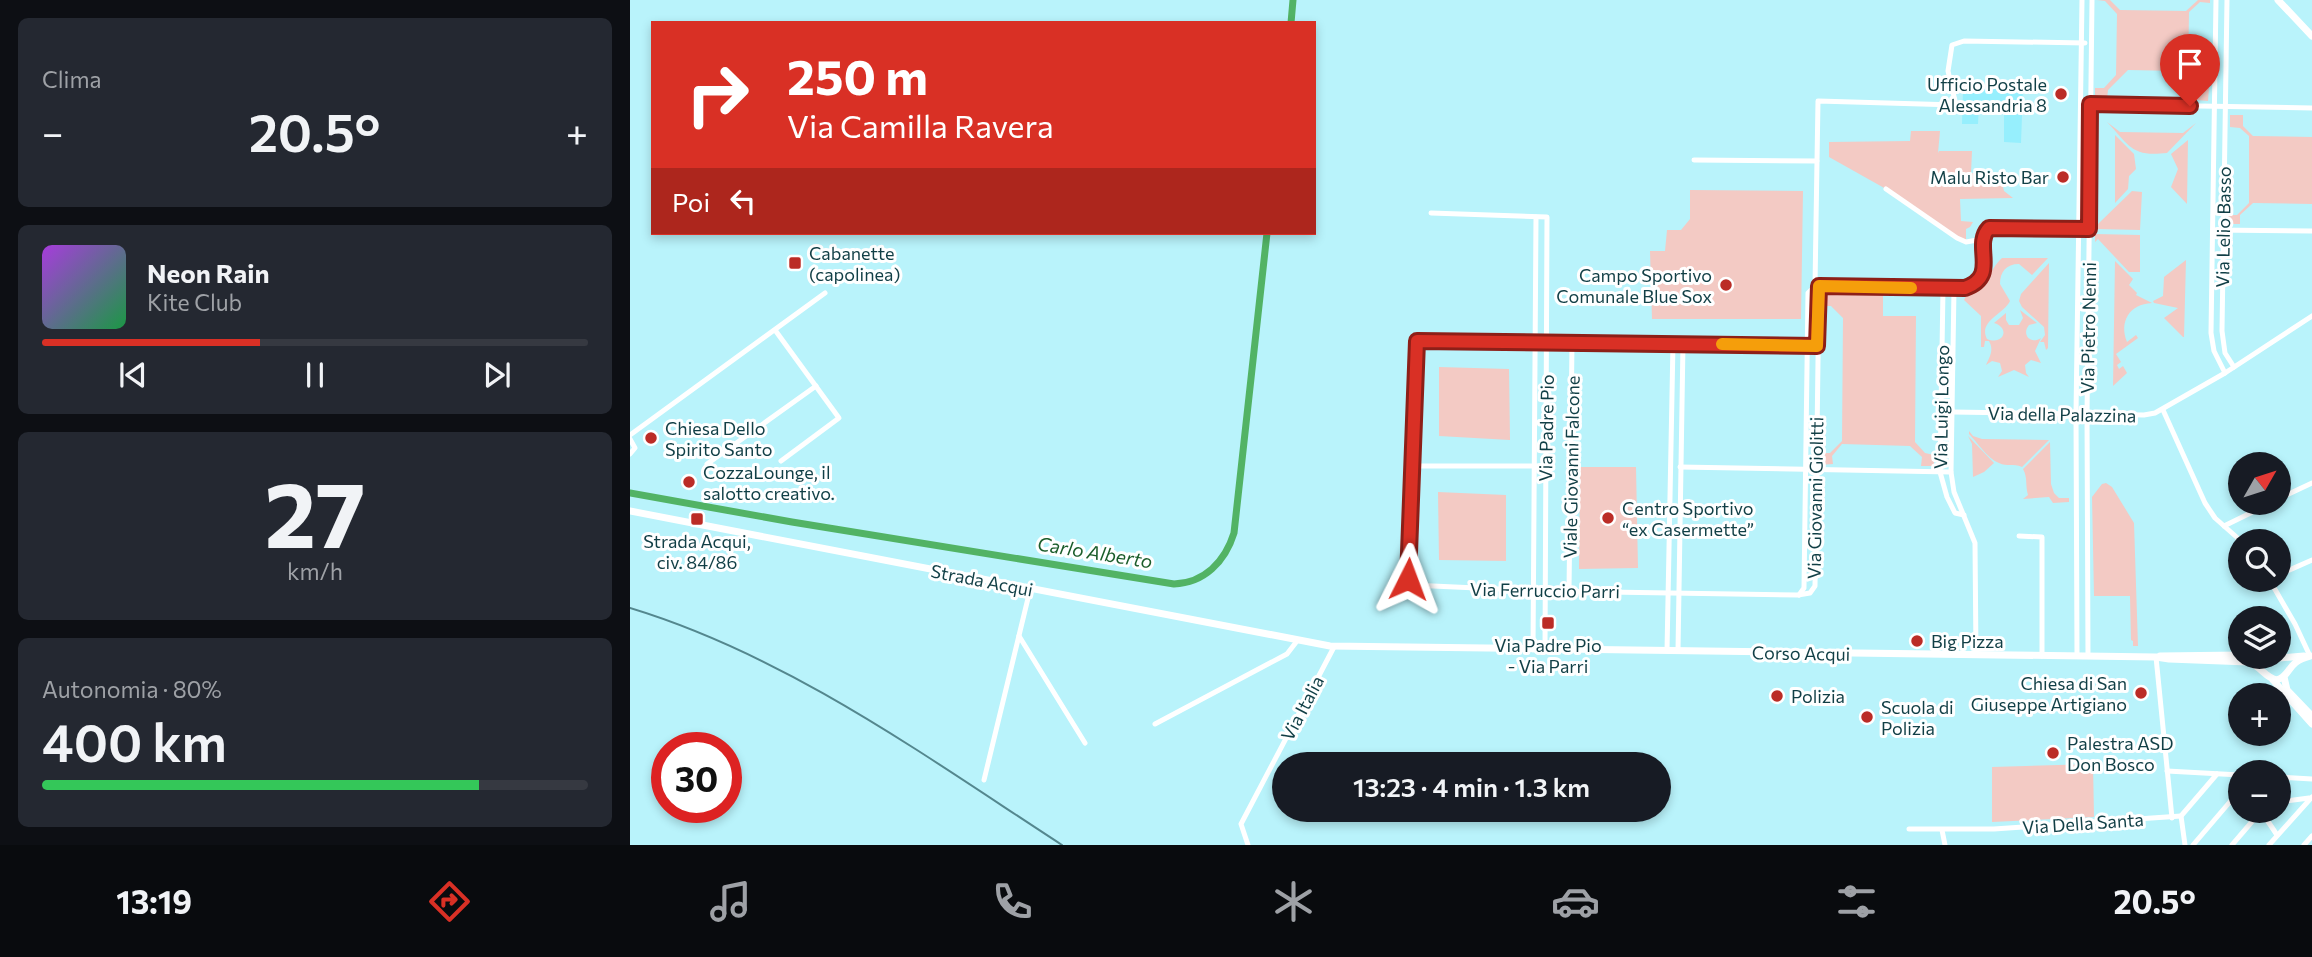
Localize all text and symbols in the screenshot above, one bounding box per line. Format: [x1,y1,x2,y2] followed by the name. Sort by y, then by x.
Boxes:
[2160,34,2220,106] pin
[787,45,928,105] text: 250 m
[2171,45,2209,83] icon: arrive
[672,49,763,140] icon: right
[42,65,102,93] text: Clima
[1927,73,2047,116] place label: Ufficio Postale Alessandria 8
[2053,86,2069,102] marker: Ufficio Postale Alessandria 8
[249,99,380,163] text: 20.5°
[787,105,1054,145] text: Via Camilla Ravera
[42,108,64,155] text: −
[566,108,588,155] text: +
[1930,166,2049,188] place label: Malu Risto Bar
[2211,166,2235,288] street label: Via Lelio Basso
[2055,169,2071,185] marker: Malu Risto Bar
[724,182,762,220] icon: left
[672,186,710,217] text: Poi
[809,242,900,285] place label: Cabanette (capolinea)
[787,255,803,271] marker: Cabanette (capolinea)
[147,257,270,288] text: Neon Rain
[2076,262,2100,394] street label: Via Pietro Nenni
[1556,264,1712,307] place label: Campo Sportivo Comunale Blue Sox
[1718,277,1734,293] marker: Campo Sportivo Comunale Blue Sox
[147,288,242,316] text: Kite Club
[1929,345,1953,469] street label: Via Luigi Longo
[114,356,152,394] icon: previous
[296,356,334,394] icon: pause
[478,356,516,394] icon: next
[1534,374,1558,482] street label: Via Padre Pio
[1558,375,1584,559] street label: Viale Giovanni Falcone
[1987,402,2137,426] street label: Via della Palazzina
[665,417,772,460] place label: Chiesa Dello Spirito Santo
[1803,417,1827,579] street label: Via Giovanni Giolitti
[643,430,659,446] marker: Chiesa Dello Spirito Santo
[2228,452,2291,514] north arrow
[2228,452,2291,823] map controls
[264,455,366,567] text: 27
[703,461,835,504] place label: CozzaLounge, il salotto creativo.
[681,474,697,490] marker: CozzaLounge, il salotto creativo.
[1622,497,1754,540] place label: Centro Sportivo “ex Casermette”
[1600,510,1616,526] marker: Centro Sportivo “ex Casermette”
[689,511,705,527] marker: Strada Acqui, civ. 84/86
[2228,529,2291,592] button: search
[643,530,751,573] place label: Strada Acqui, civ. 84/86
[1036,532,1154,572] water label: Carlo Alberto
[1371,542,1445,616] position arrow
[287,557,343,585] text: km/h
[929,559,1035,601] street label: Strada Acqui
[1470,578,1620,602] street label: Via Ferruccio Parri
[2228,606,2291,669] button: layers
[1540,615,1556,631] marker: Via Padre Pio - Via Parri
[1931,630,2004,652] place label: Big Pizza
[1909,633,1925,649] marker: Big Pizza
[1494,634,1602,677] place label: Via Padre Pio - Via Parri
[1752,641,1850,665] street label: Corso Acqui
[1276,672,1328,744] street label: Via Italia
[1971,672,2127,715] place label: Chiesa di San Giuseppe Artigiano
[42,675,222,703] text: Autonomia · 80%
[2228,683,2291,746] button: +
[1791,685,1845,707] place label: Polizia
[2133,685,2149,701] marker: Chiesa di San Giuseppe Artigiano
[1769,688,1785,704] marker: Polizia
[1881,696,1954,739] place label: Scuola di Polizia
[42,709,227,773] text: 400 km
[1859,709,1875,725] marker: Scuola di Polizia
[651,732,742,823] speed limit sign: 30
[2067,732,2173,775] place label: Palestra ASD Don Bosco
[2045,745,2061,761] marker: Palestra ASD Don Bosco
[2228,760,2291,823] button: −
[1353,771,1590,802] text: 13:23 · 4 min · 1.3 km
[2022,808,2144,838] street label: Via Della Santa
[425,877,474,926] icon: directions
[706,877,755,926] icon: music
[988,877,1037,926] icon: phone
[1269,877,1318,926] icon: climate
[1551,877,1600,926] icon: car
[1832,877,1881,926] icon: filters
[116,881,192,921] text: 13:19
[2114,881,2196,921] text: 20.5°

